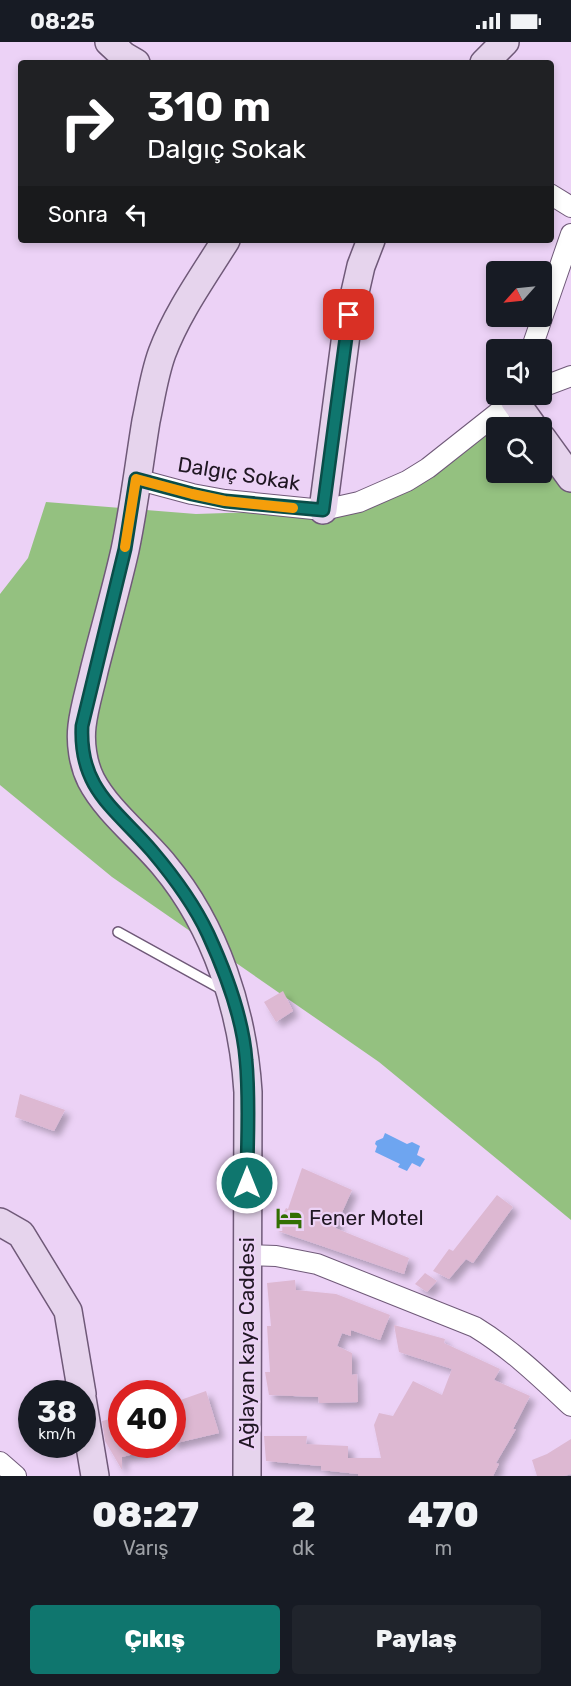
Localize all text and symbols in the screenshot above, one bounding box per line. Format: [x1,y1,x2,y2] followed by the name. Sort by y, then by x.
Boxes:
[30,8,95,35] text: 08:25
[147,82,271,132] text: 310 m
[48,84,126,162] icon: right
[147,133,306,165] text: Dalgıç Sokak
[120,198,153,231] icon: left
[48,201,108,228] text: Sonra
[486,261,552,327] north arrow
[486,261,552,483] map controls
[323,289,374,340] pin
[332,298,365,331] icon: arrive
[486,339,552,405] button: sound
[486,417,552,483] button: search
[176,451,302,496] street label: Dalgıç Sokak
[215,1151,279,1215] position arrow
[274,1203,304,1233] hotel icon: Fener Motel
[309,1205,424,1230] place label: Fener Motel
[234,1237,259,1449] street label: Ağlayan kaya Caddesi
[108,1380,186,1458] speed limit sign: 40
[37,1394,77,1430] text: 38
[38,1425,76,1443] text: km/h
[92,1493,199,1536] text: 08:27
[291,1493,316,1536] text: 2
[408,1493,479,1536] text: 470
[123,1536,168,1560] text: Varış
[292,1536,315,1560] text: dk
[434,1536,452,1560] text: m
[30,1605,280,1674] button: Çıkış
[292,1605,541,1674] button: Paylaş

